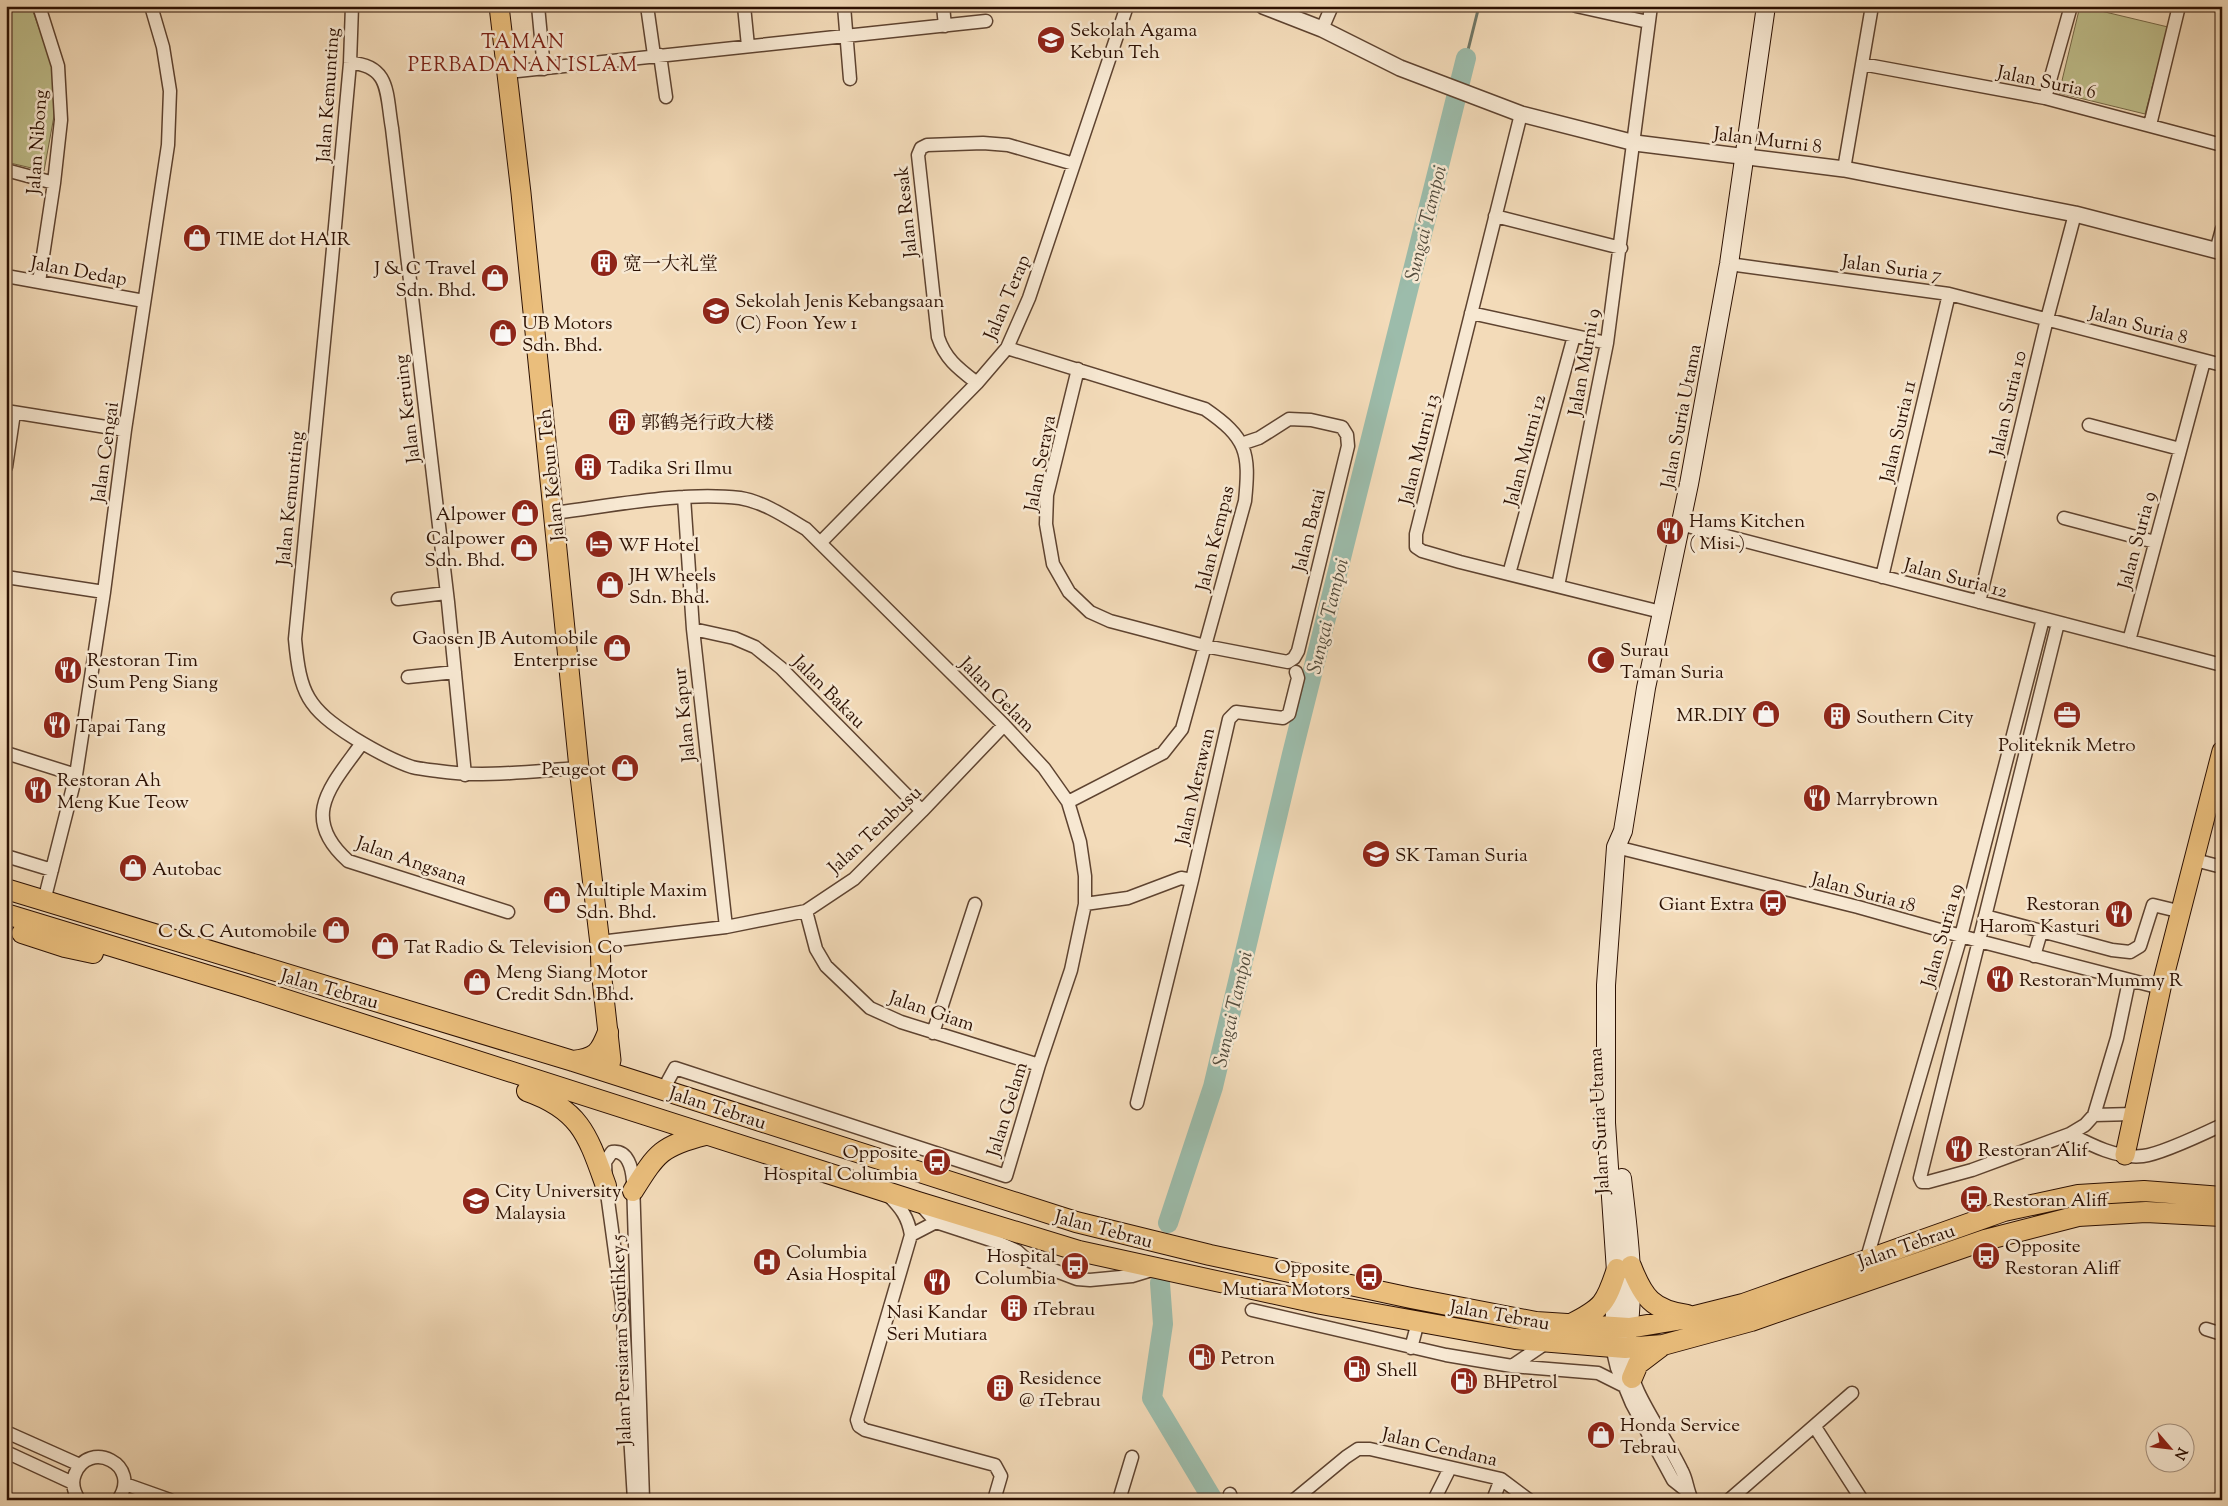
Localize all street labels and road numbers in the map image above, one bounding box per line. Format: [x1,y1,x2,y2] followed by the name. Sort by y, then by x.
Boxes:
[311,27,348,164] street label: Jalan Kemunting
[1993,60,2099,107] street label: Jalan Suria 6
[21,89,56,196] street label: Jalan Nibong
[1711,121,1823,162] street label: Jalan Murni 8
[889,164,926,260] street label: Jalan Resak
[1839,249,1944,290] street label: Jalan Suria 7
[27,251,129,294] street label: Jalan Dedap
[978,251,1038,346] street label: Jalan Terap
[2085,300,2190,352] street label: Jalan Suria 8
[1563,307,1608,419] street label: Jalan Murni 9
[1655,342,1710,492] street label: Jalan Suria Utama
[1984,348,2035,460] street label: Jalan Suria 10
[388,353,429,466] street label: Jalan Keruing
[1874,377,1924,486] street label: Jalan Suria 11
[1393,391,1447,509] street label: Jalan Murni 13
[1498,392,1554,511] street label: Jalan Murni 12
[86,400,127,506] street label: Jalan Cengai
[532,407,573,543] street label: Jalan Kebun Teh
[1019,413,1064,515] street label: Jalan Seraya
[271,430,312,568] street label: Jalan Kemunting
[1190,483,1243,595] street label: Jalan Kempas
[1287,486,1334,576] street label: Jalan Batai
[2112,489,2164,594] street label: Jalan Suria 9
[1899,552,2010,606] street label: Jalan Suria 12
[785,649,871,736] street label: Jalan Bakau
[951,651,1041,740] street label: Jalan Gelam
[667,666,704,764] street label: Jalan Kapur
[1170,725,1223,849] street label: Jalan Merawan
[822,780,929,882] street label: Jalan Tembusu
[351,830,470,894] street label: Jalan Angsana
[1807,866,1919,920] street label: Jalan Suria 18
[1915,881,1971,992] street label: Jalan Suria 19
[276,963,382,1017] street label: Jalan Tebrau
[884,985,978,1040] street label: Jalan Giam
[1583,1047,1618,1196] street label: Jalan Suria Utama
[981,1059,1036,1161] street label: Jalan Gelam
[664,1081,769,1138] street label: Jalan Tebrau
[1050,1204,1156,1257] street label: Jalan Tebrau
[1854,1218,1959,1277] street label: Jalan Tebrau
[605,1234,640,1447] street label: Jalan Persiaran Southkey 5
[1447,1294,1552,1339] street label: Jalan Tebrau
[1378,1422,1500,1475] street label: Jalan Cendana

